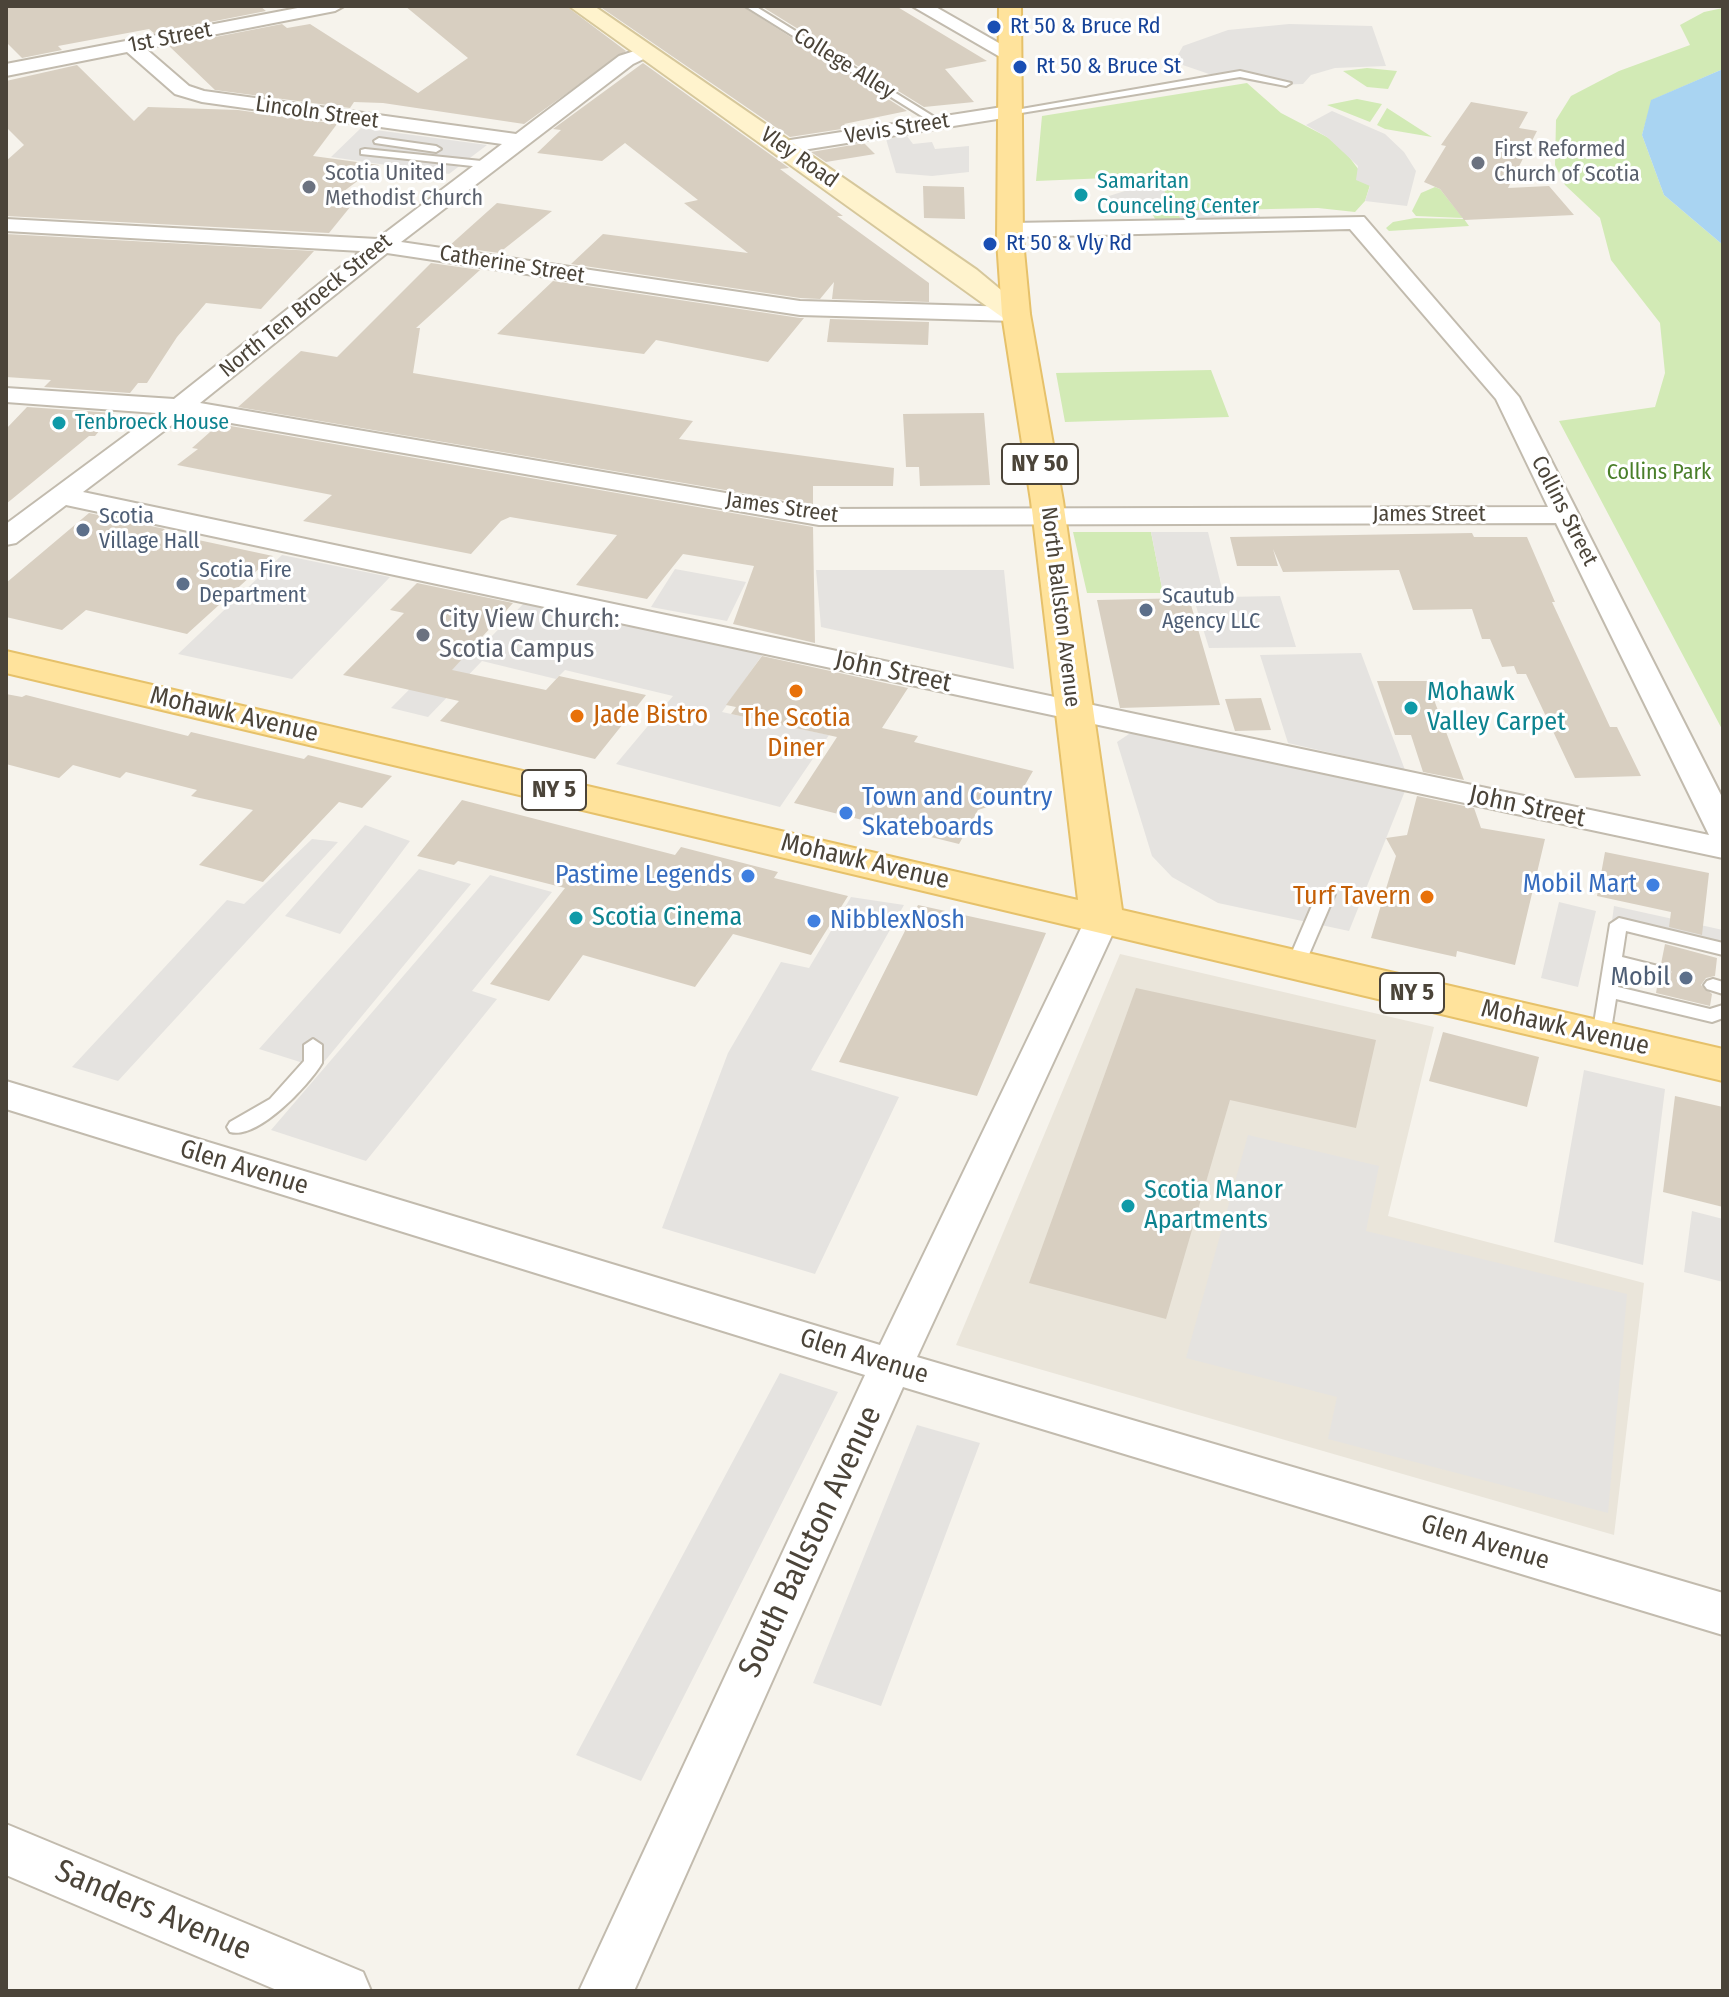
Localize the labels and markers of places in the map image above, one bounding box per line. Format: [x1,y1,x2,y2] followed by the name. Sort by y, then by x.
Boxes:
[1010,14,1161,40] place label: Rt 50 & Bruce Rd
[985,18,1003,36] marker: Rt 50 & Bruce Rd
[1036,54,1181,80] place label: Rt 50 & Bruce St
[1011,58,1029,76] marker: Rt 50 & Bruce St
[1494,137,1640,188] place label: First Reformed Church of Scotia
[1469,154,1487,172] marker: First Reformed Church of Scotia
[325,161,483,212] place label: Scotia United Methodist Church
[1097,169,1259,220] place label: Samaritan Counceling Center
[300,178,318,196] marker: Scotia United Methodist Church
[1072,186,1090,204] marker: Samaritan Counceling Center
[1006,231,1132,257] place label: Rt 50 & Vly Rd
[981,235,999,253] marker: Rt 50 & Vly Rd
[75,410,229,436] place label: Tenbroeck House
[50,414,68,432] marker: Tenbroeck House
[99,504,199,556] place label: Scotia Village Hall
[74,521,92,539] marker: Scotia Village Hall
[199,558,306,610] place label: Scotia Fire Department
[174,575,192,593] marker: Scotia Fire Department
[1162,584,1260,636] place label: Scautub Agency LLC
[1137,601,1155,619] marker: Scautub Agency LLC
[439,604,620,666] place label: City View Church: Scotia Campus
[414,626,432,644] marker: City View Church: Scotia Campus
[1427,677,1566,738] place label: Mohawk Valley Carpet
[787,682,805,700] marker: The Scotia Diner
[1402,699,1420,717] marker: Mohawk Valley Carpet
[593,700,708,732] place label: Jade Bistro
[741,703,851,764] place label: The Scotia Diner
[568,707,586,725] marker: Jade Bistro
[862,782,1052,844] place label: Town and Country Skateboards
[837,804,855,822] marker: Town and Country Skateboards
[555,860,732,892] place label: Pastime Legends
[739,867,757,885] marker: Pastime Legends
[1523,869,1637,901] place label: Mobil Mart
[1644,876,1662,894] marker: Mobil Mart
[1293,881,1411,913] place label: Turf Tavern
[1418,888,1436,906] marker: Turf Tavern
[592,902,742,934] place label: Scotia Cinema
[830,905,965,937] place label: NibblexNosh
[567,909,585,927] marker: Scotia Cinema
[805,912,823,930] marker: NibblexNosh
[1611,962,1670,994] place label: Mobil
[1677,969,1695,987] marker: Mobil
[1144,1175,1283,1236] place label: Scotia Manor Apartments
[1119,1197,1137,1215] marker: Scotia Manor Apartments

